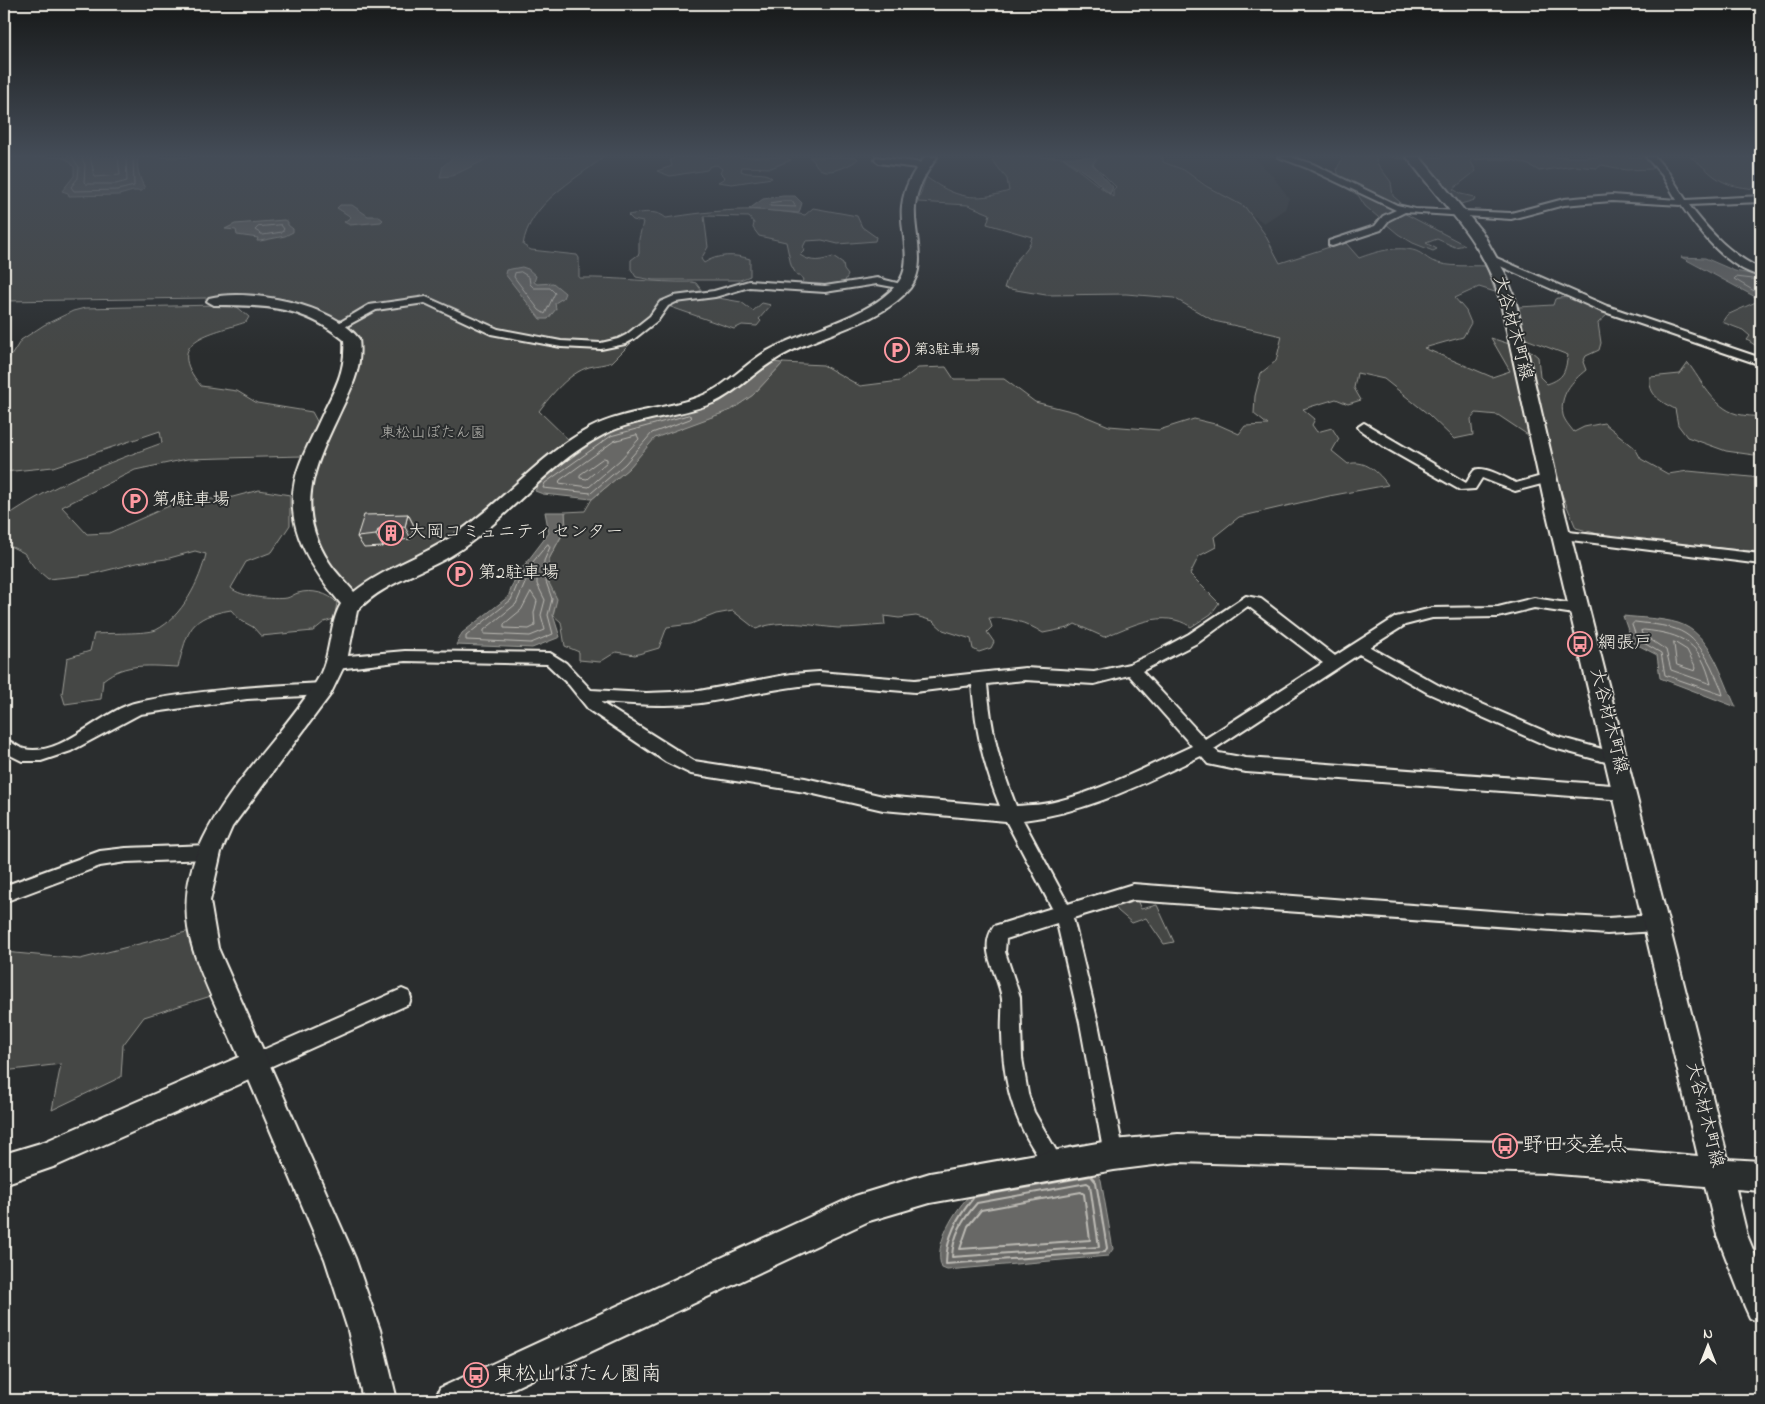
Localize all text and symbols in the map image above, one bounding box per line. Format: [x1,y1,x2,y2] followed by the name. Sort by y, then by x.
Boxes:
[1485,272,1539,384] street label: 大谷材木町線
[884,337,910,363] parking icon: 第3駐車場
[914,339,980,361] place label: 第3駐車場
[380,422,486,444] park label: 東松山ぼたん園
[122,488,148,514] parking icon: 第1駐車場
[152,488,230,514] place label: 第1駐車場
[378,520,404,546] building icon: 大岡コミュニティセンター
[408,520,623,546] place label: 大岡コミュニティセンター
[447,561,473,587] parking icon: 第2駐車場
[478,561,559,587] place label: 第2駐車場
[1567,631,1593,657] bus stop icon: 網張戸
[1598,631,1652,657] place label: 網張戸
[1582,665,1634,777] street label: 大谷材木町線
[1678,1059,1730,1171] street label: 大谷材木町線
[1522,1131,1627,1161] place label: 野田交差点
[1492,1133,1518,1159] bus stop icon: 野田交差点
[1682,1322,1732,1372] north arrow
[1703,1324,1713,1345] text: N
[494,1360,662,1390] place label: 東松山ぼたん園南
[463,1362,489,1388] bus stop icon: 東松山ぼたん園南

